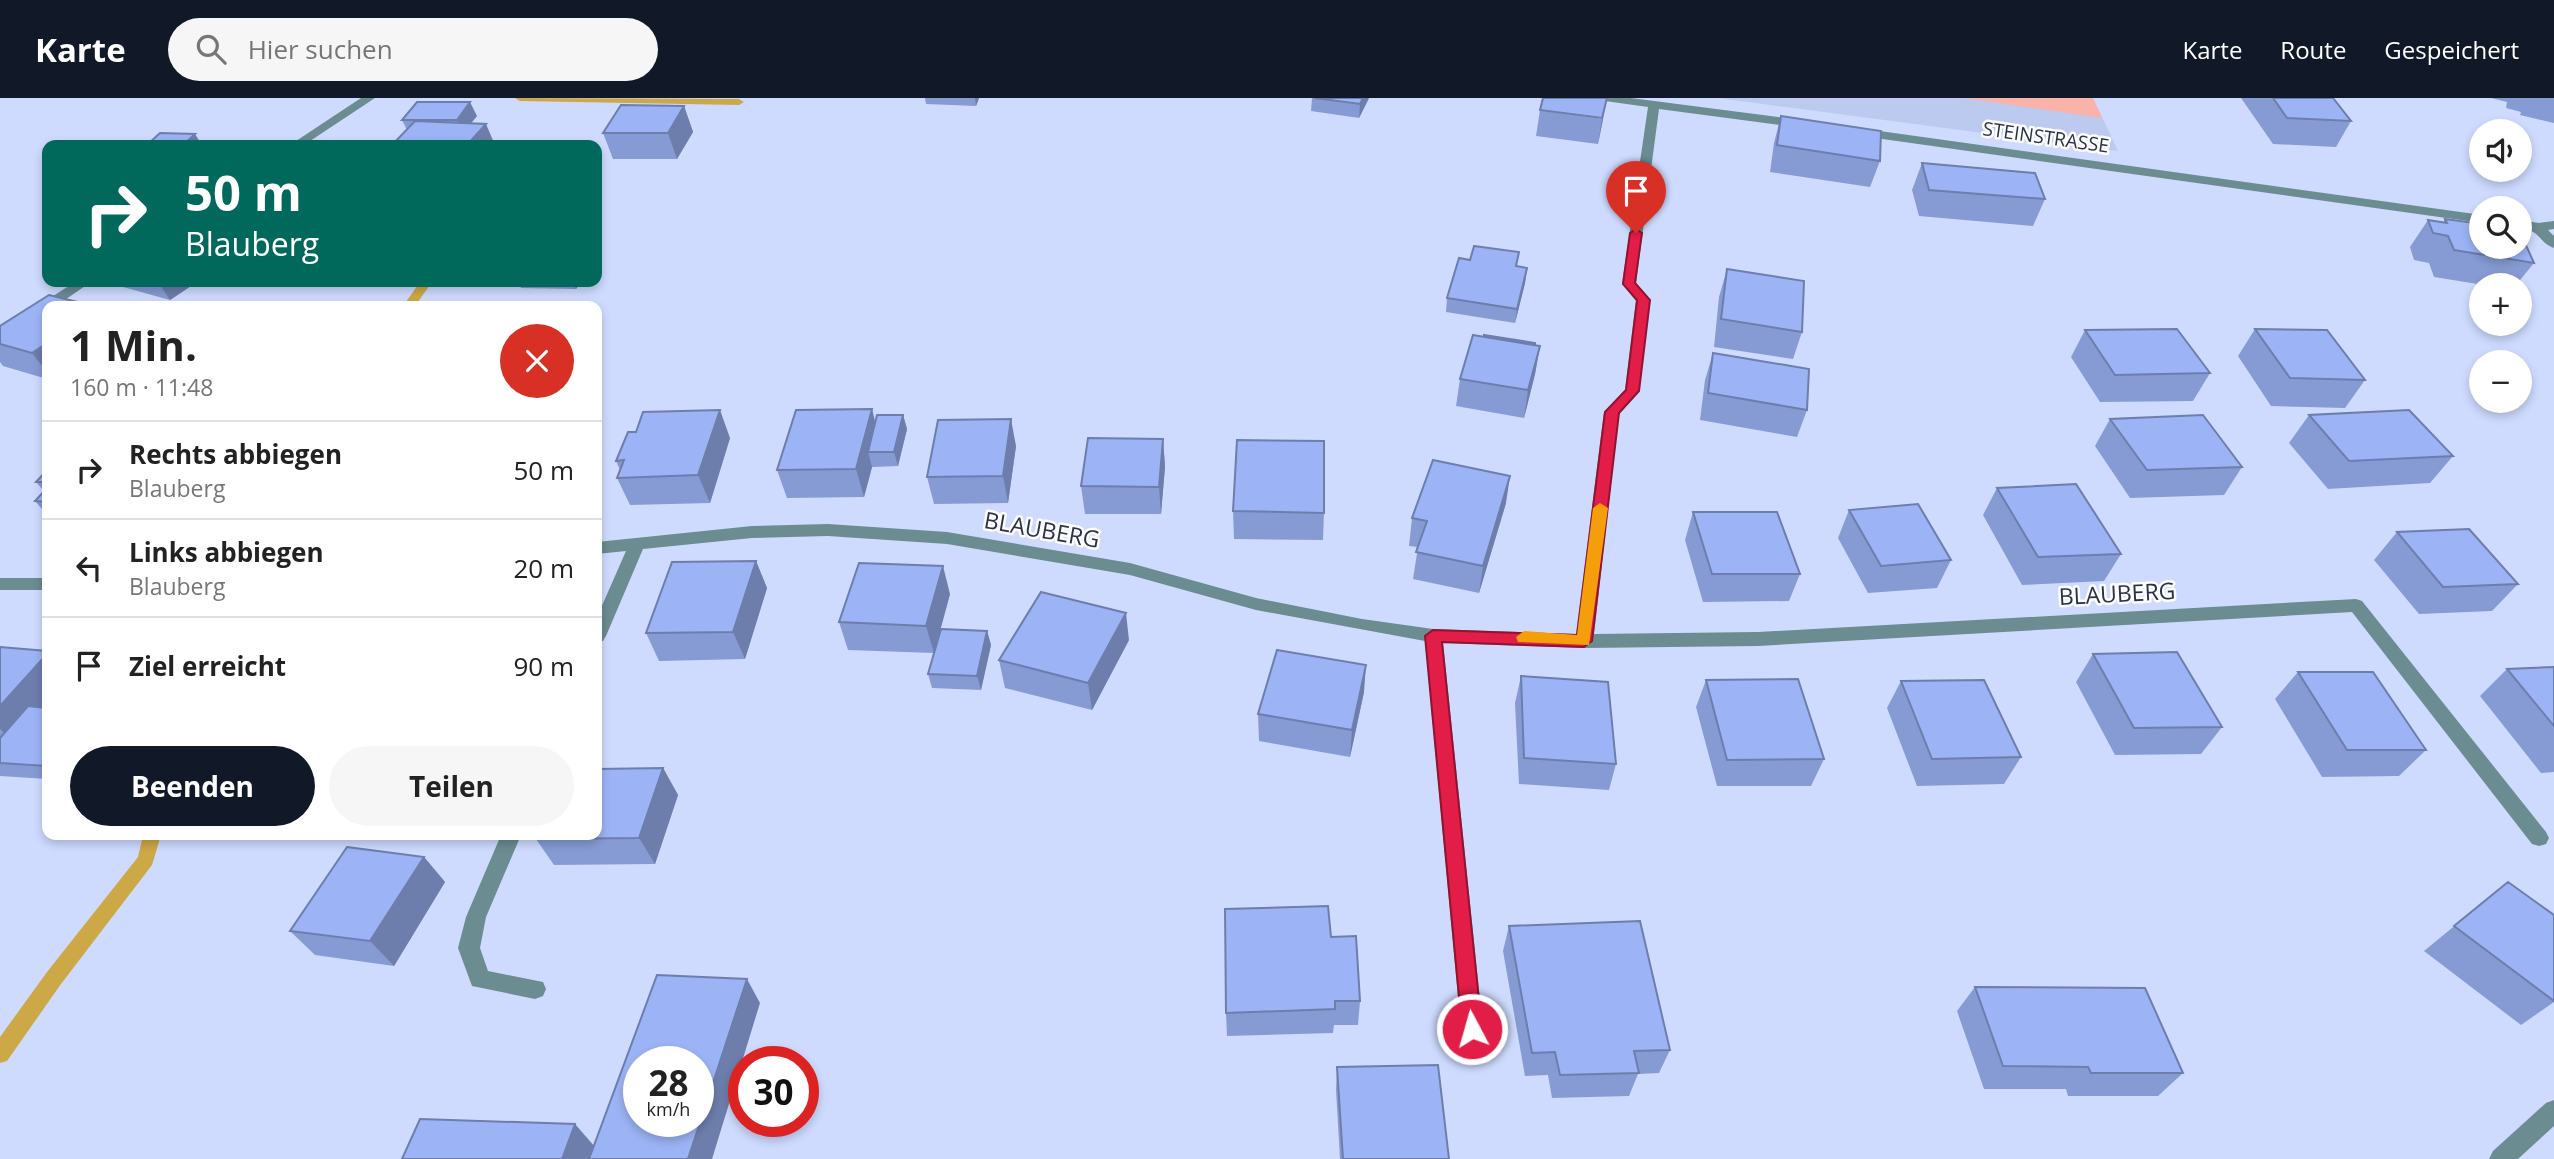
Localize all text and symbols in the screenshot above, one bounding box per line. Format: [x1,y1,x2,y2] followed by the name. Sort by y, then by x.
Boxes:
[168,18,658,81] search box
[35,27,126,72] text: Karte
[192,30,230,68] icon: search
[248,31,393,67] text: Hier suchen
[2182,33,2242,66] text: Karte
[2280,33,2346,66] text: Route
[2384,33,2519,66] text: Gespeichert
[1981,115,2111,159] street label: STEINSTRASSE
[2469,119,2532,413] map controls
[2469,119,2532,182] button: sound
[185,159,302,225] text: 50 m
[1606,161,1666,233] pin
[70,168,161,259] icon: right
[1617,172,1655,210] icon: arrive
[2469,196,2532,259] button: search
[185,222,319,265] text: Blauberg
[2469,273,2532,336] button: +
[70,316,197,373] text: 1 Min.
[500,324,574,398] button: close
[2469,350,2532,413] button: −
[70,371,213,403] text: 160 m · 11:48
[129,436,342,472] text: Rechts abbiegen
[70,451,108,489] icon: right
[513,452,574,488] text: 50 m
[129,472,225,504] text: Blauberg
[982,503,1102,555] street label: BLAUBERG
[129,534,324,570] text: Links abbiegen
[70,549,108,587] icon: left
[513,550,574,586] text: 20 m
[129,570,225,602] text: Blauberg
[2058,574,2176,612] street label: BLAUBERG
[70,647,108,685] icon: arrive
[129,648,286,684] text: Ziel erreicht
[513,648,574,684] text: 90 m
[70,746,315,826] button: Beenden
[329,746,574,826] button: Teilen
[1435,992,1509,1066] position arrow
[728,1046,819,1137] speed limit sign: 30
[648,1059,689,1106] text: 28
[647,1097,690,1121] text: km/h

